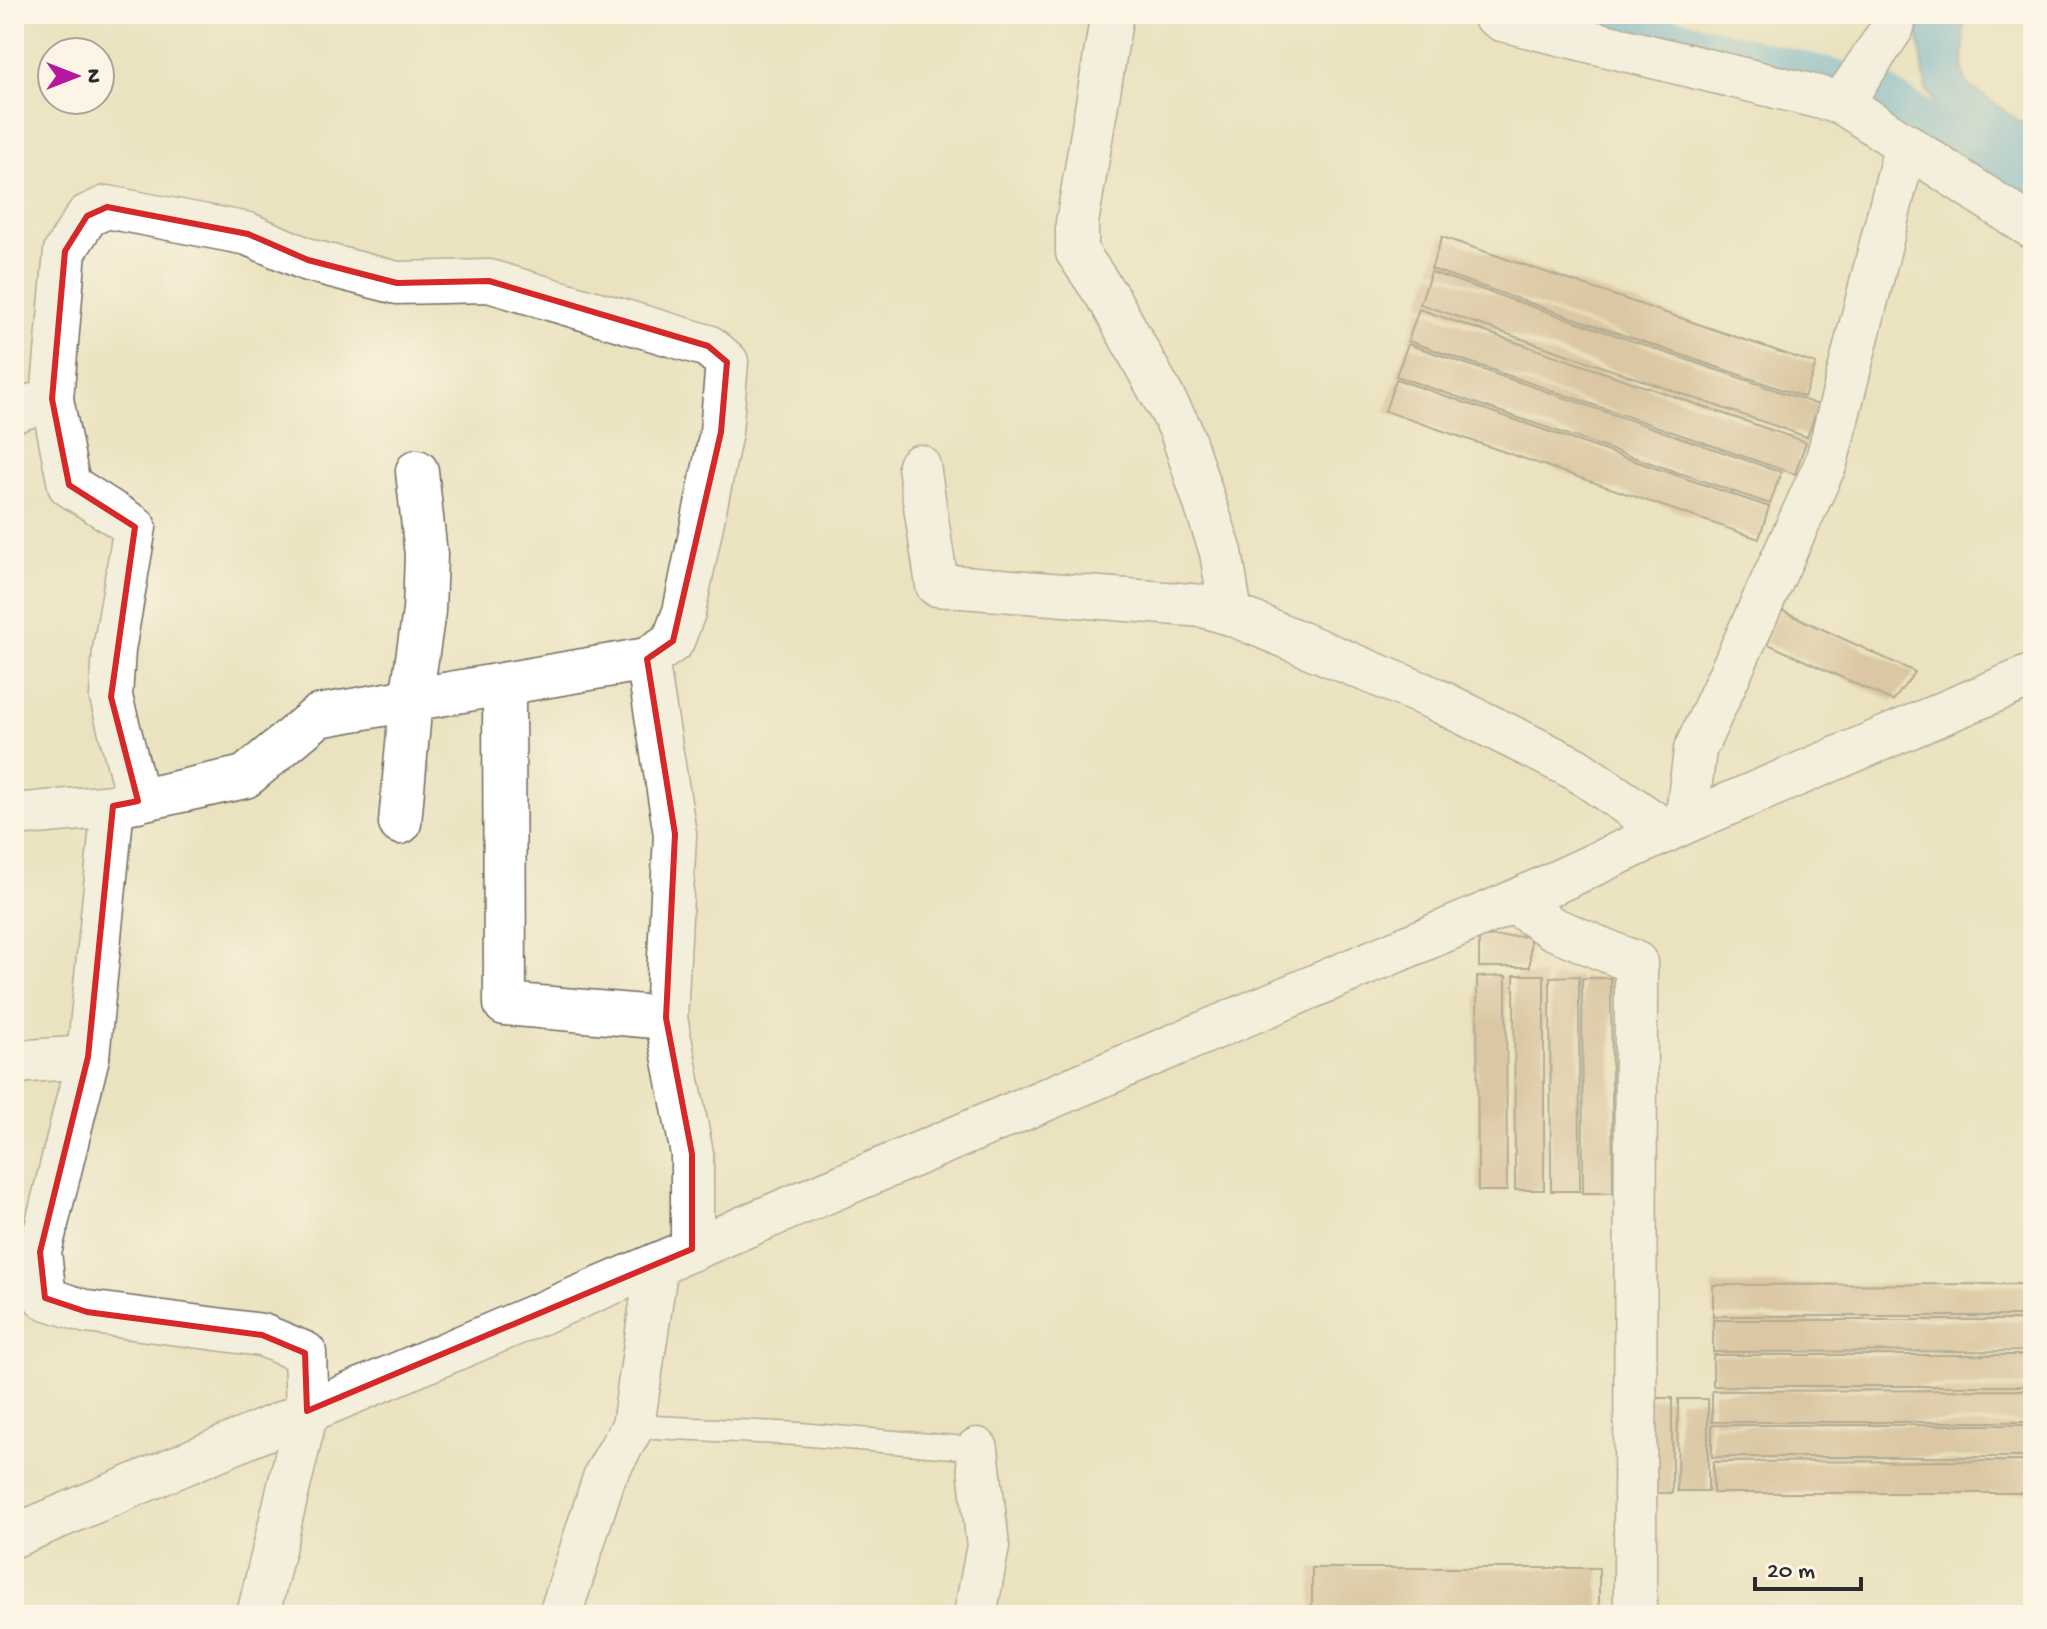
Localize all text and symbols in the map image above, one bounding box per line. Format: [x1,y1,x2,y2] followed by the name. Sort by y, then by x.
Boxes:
[36,36,116,116] north arrow
[79,69,105,83] text: N
[1755,1541,1861,1591] scale bar
[1767,1558,1815,1587] text: 20 m

